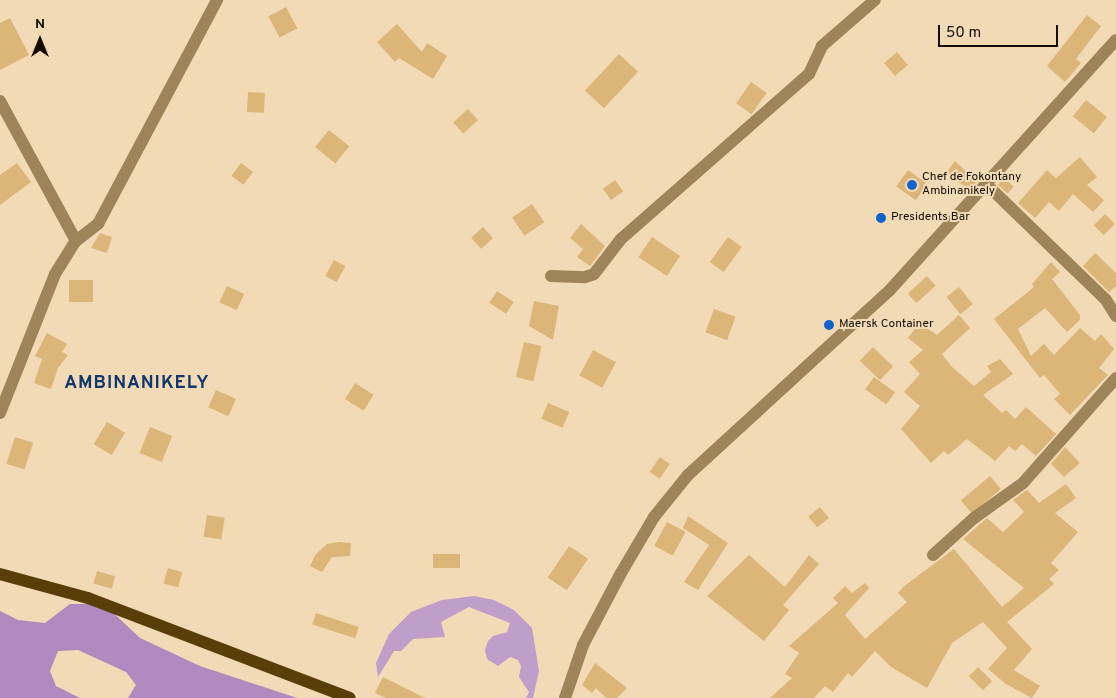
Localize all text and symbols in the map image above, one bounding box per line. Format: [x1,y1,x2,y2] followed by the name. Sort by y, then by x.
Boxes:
[15,15,65,65] north arrow
[941,15,1061,47] scale bar
[35,16,45,33] text: N
[946,24,981,43] text: 50 m
[922,171,1021,199] place label: Chef de Fokontany Ambinanikely
[906,179,918,191] marker: Chef de Fokontany Ambinanikely
[891,211,970,225] place label: Presidents Bar
[875,212,887,224] marker: Presidents Bar
[839,318,934,332] place label: Maersk Container
[823,319,835,331] marker: Maersk Container
[63,373,211,395] district label: AMBINANIKELY

